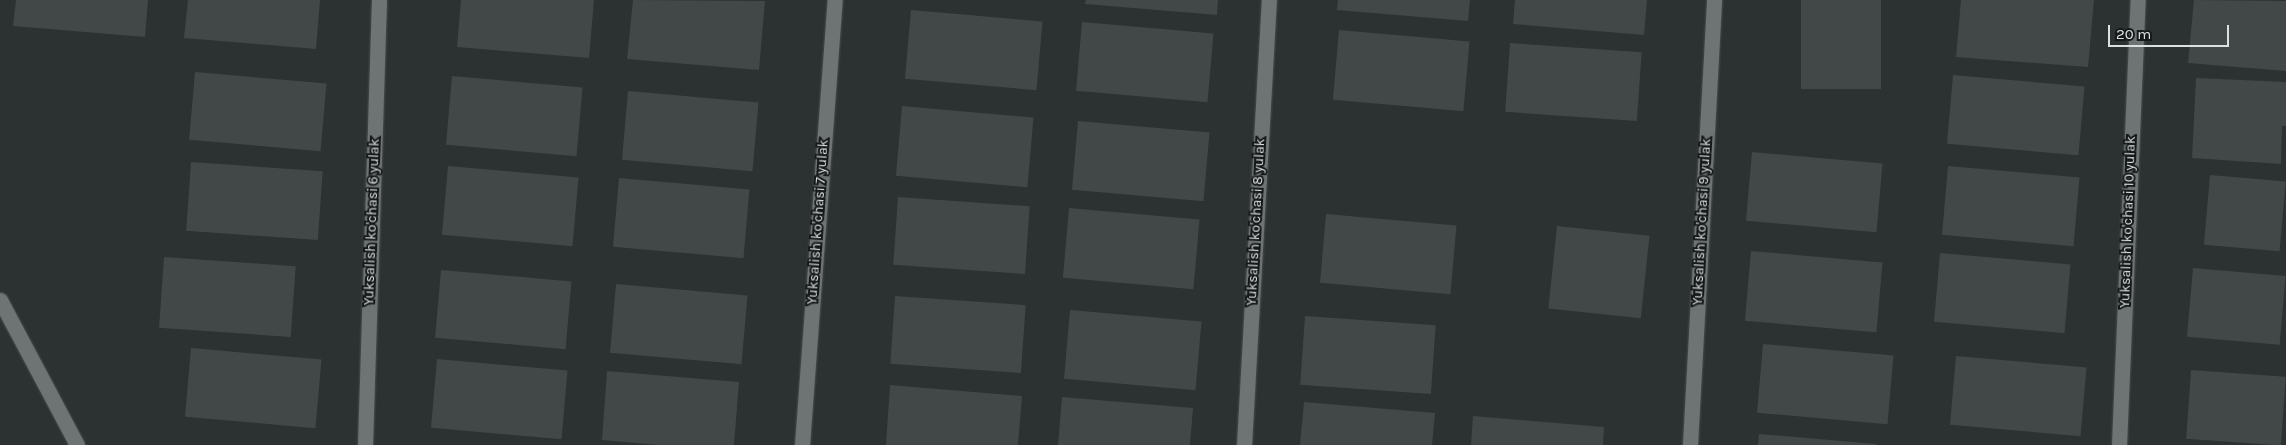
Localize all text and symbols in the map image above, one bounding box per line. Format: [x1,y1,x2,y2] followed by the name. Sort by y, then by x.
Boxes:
[2111,15,2232,47] scale bar
[2116,25,2151,43] text: 20 m
[2117,136,2139,308] street label: Yuksalish ko'chasi 10 yulak
[361,138,383,306] street label: Yuksalish ko'chasi 6 yulak
[1243,138,1269,306] street label: Yuksalish ko'chasi 8 yulak
[1689,138,1715,306] street label: Yuksalish ko'chasi 9 yulak
[804,139,832,305] street label: Yuksalish ko'chasi 7 yulak

